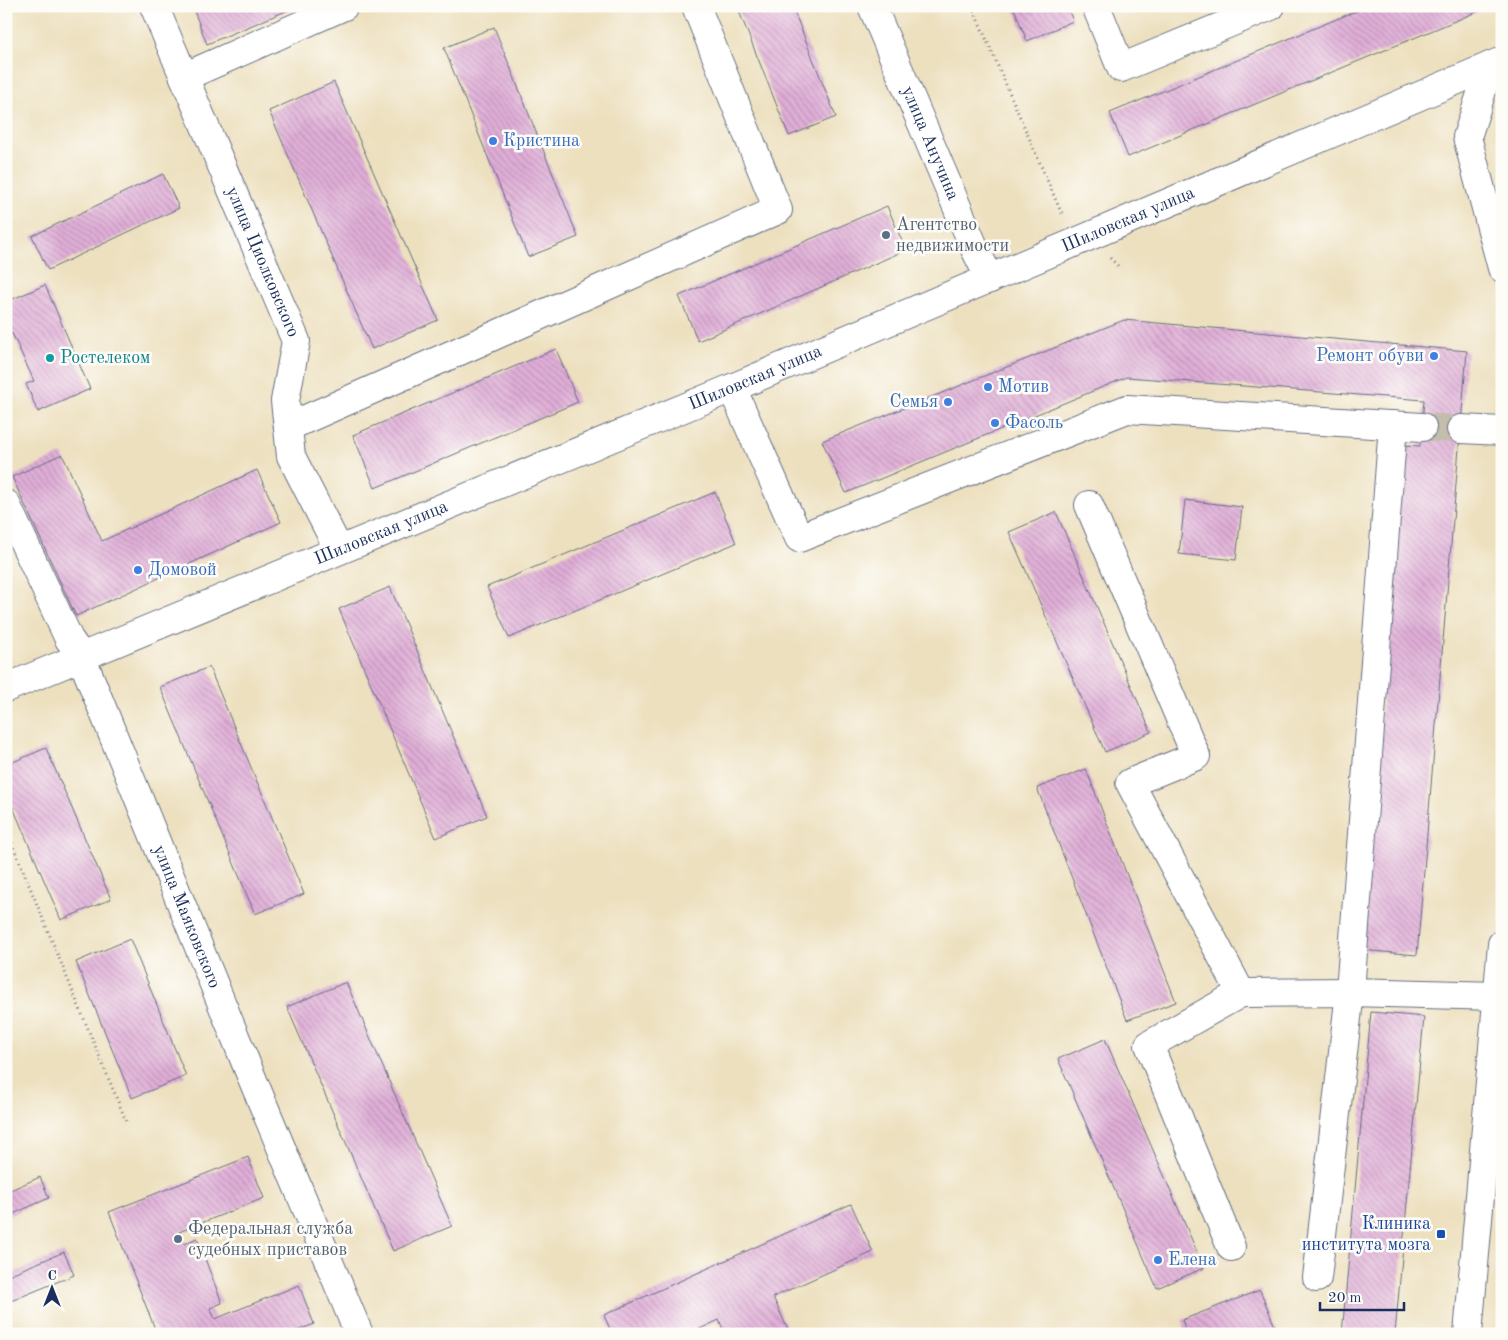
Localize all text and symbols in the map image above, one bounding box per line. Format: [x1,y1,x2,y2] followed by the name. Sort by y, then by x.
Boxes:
[898,84,962,203] street label: улица Анучина
[503,132,580,150] place label: Кристина
[487,135,499,147] marker: Кристина
[223,184,302,340] street label: улица Циолковского
[1059,184,1197,256] street label: Шиловская улица
[896,216,1009,255] place label: Агентство недвижимости
[880,229,892,241] marker: Агентство недвижимости
[686,342,825,414] street label: Шиловская улица
[1316,347,1424,365] place label: Ремонт обуви
[60,349,150,367] place label: Ростелеком
[1428,350,1440,362] marker: Ремонт обуви
[44,352,56,364] marker: Ростелеком
[998,378,1049,396] place label: Мотив
[982,381,994,393] marker: Мотив
[890,393,938,411] place label: Семья
[942,396,954,408] marker: Семья
[1005,414,1063,432] place label: Фасоль
[989,417,1001,429] marker: Фасоль
[312,497,451,568] street label: Шиловская улица
[148,561,217,579] place label: Домовой
[132,564,144,576] marker: Домовой
[150,842,224,991] street label: улица Маяковского
[1302,1215,1431,1254] place label: Клиника института мозга
[188,1220,353,1259] place label: Федеральная служба судебных приставов
[1435,1228,1447,1240] marker: Клиника института мозга
[172,1233,184,1245] marker: Федеральная служба судебных приставов
[1168,1251,1217,1269] place label: Елена
[1152,1254,1164,1266] marker: Елена
[28,1262,78,1312] north arrow
[47,1269,57,1283] text: С
[1320,1280,1404,1312] scale bar
[1328,1291,1362,1306] text: 20 m

